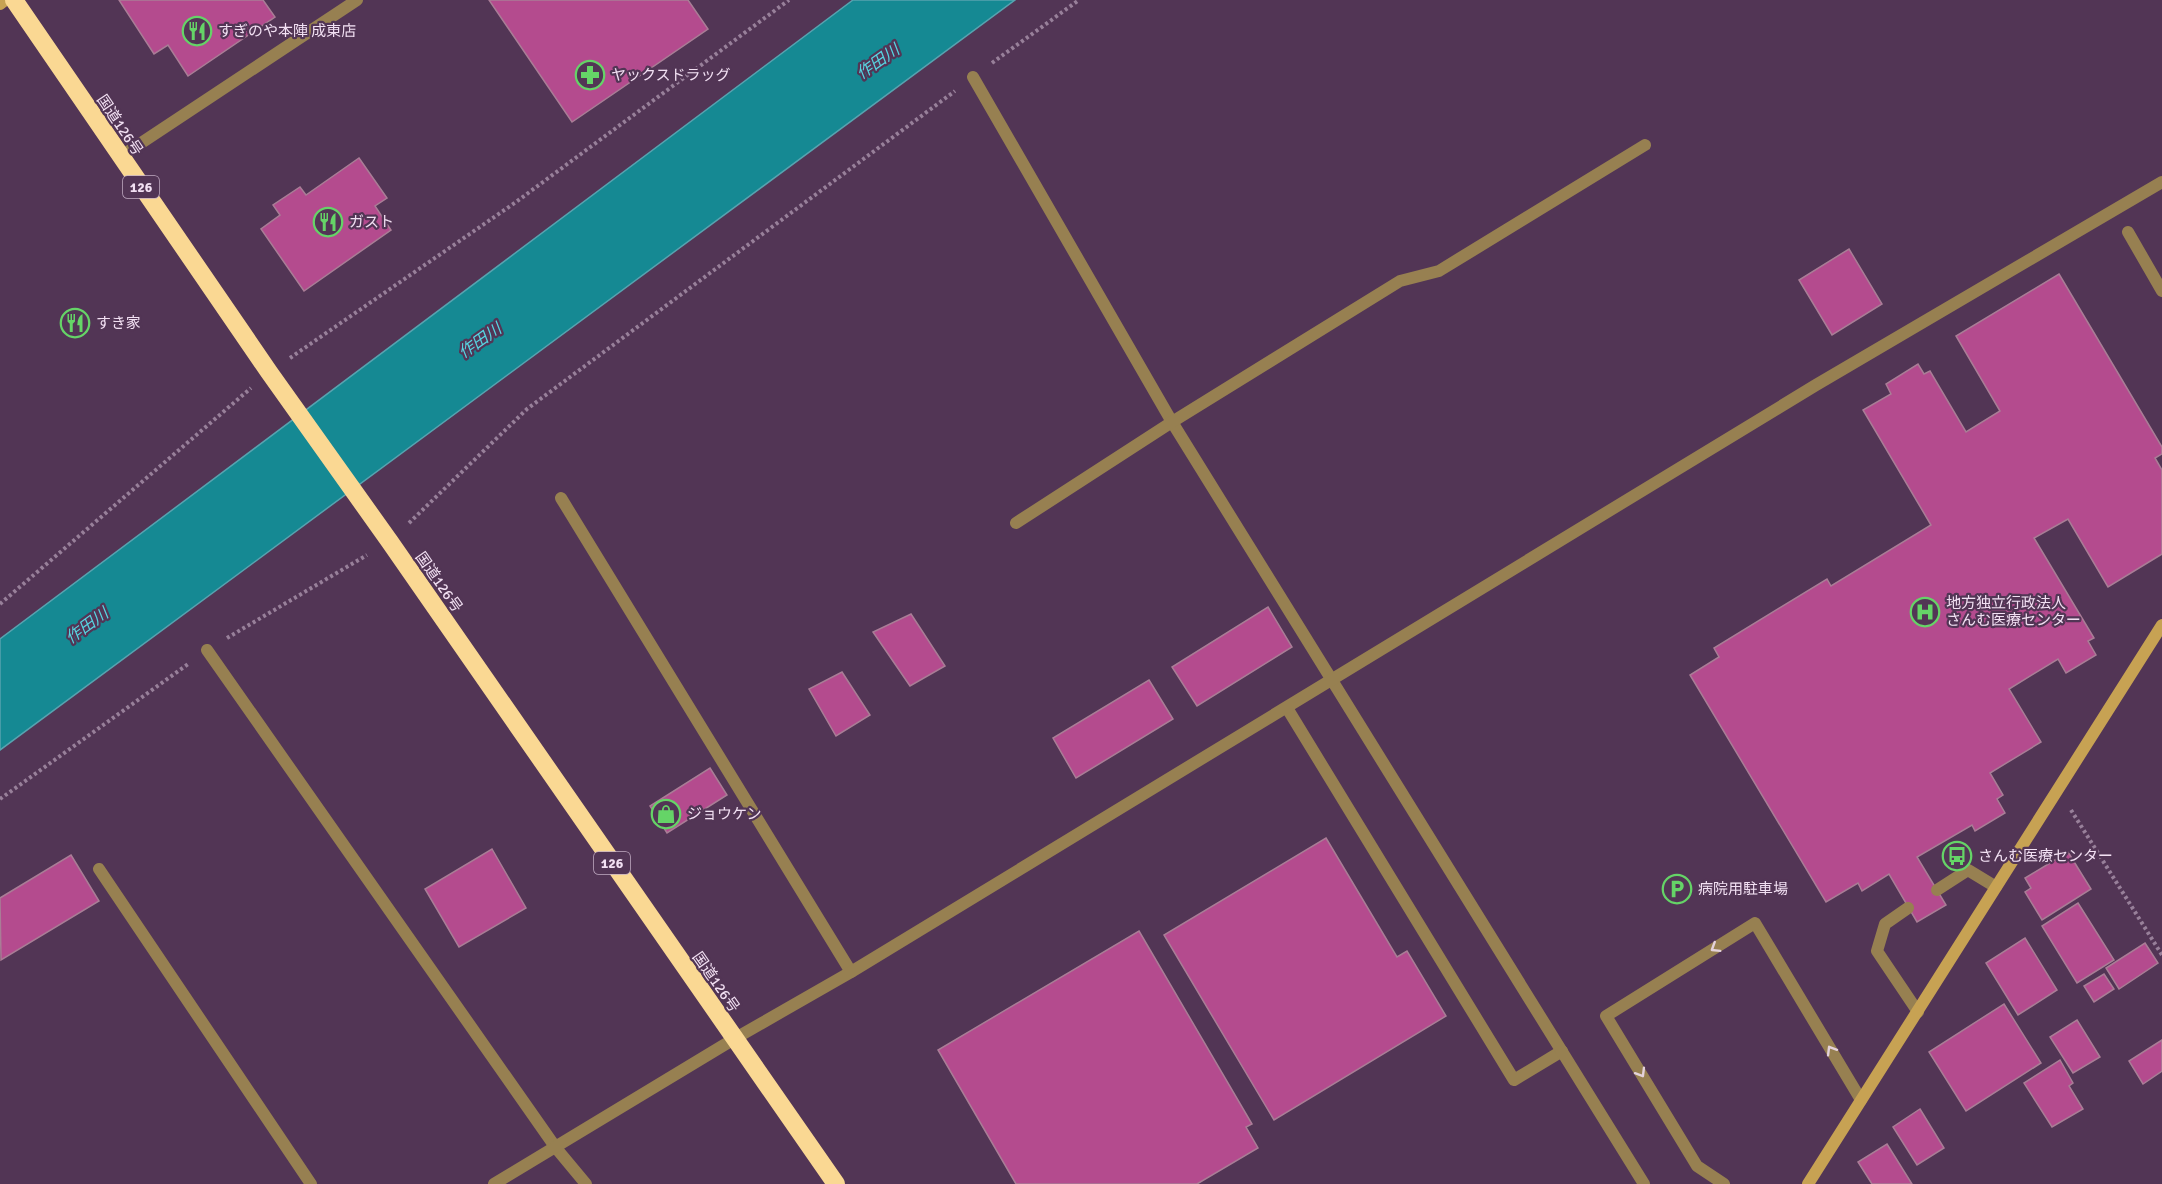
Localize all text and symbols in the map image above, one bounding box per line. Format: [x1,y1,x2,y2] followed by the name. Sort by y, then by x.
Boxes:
[181,15,213,47] restaurant icon: すぎのや本陣 成東店
[218,22,356,40] place label: すぎのや本陣 成東店
[853,39,905,84] water label: 作田川
[574,59,606,91] pharmacy icon: ヤックスドラッグ
[611,66,731,84] place label: ヤックスドラッグ
[93,91,147,159] street label: 国道126号
[123,176,159,198] road number: 126
[312,206,344,238] restaurant icon: ガスト
[349,213,394,231] place label: ガスト
[59,307,91,339] restaurant icon: すき家
[96,314,141,332] place label: すき家
[455,318,507,363] water label: 作田川
[412,548,466,616] street label: 国道126号
[1946,594,2081,629] place label: 地方独立行政法人 さんむ医療センター
[1909,596,1941,628] hospital icon: 地方独立行政法人 さんむ医療センター
[62,603,114,648] water label: 作田川
[650,798,682,830] shop icon: ジョウケン
[687,805,762,823] place label: ジョウケン
[1941,840,1973,872] bus stop icon: さんむ医療センター
[1978,847,2113,865] place label: さんむ医療センター
[594,852,630,874] road number: 126
[1661,873,1693,905] parking icon: 病院用駐車場
[1698,880,1788,898] place label: 病院用駐車場
[1711,940,1721,952] one-way arrow
[689,948,743,1016] street label: 国道126号
[1827,1046,1838,1056] one-way arrow
[1633,1067,1645,1077] one-way arrow

